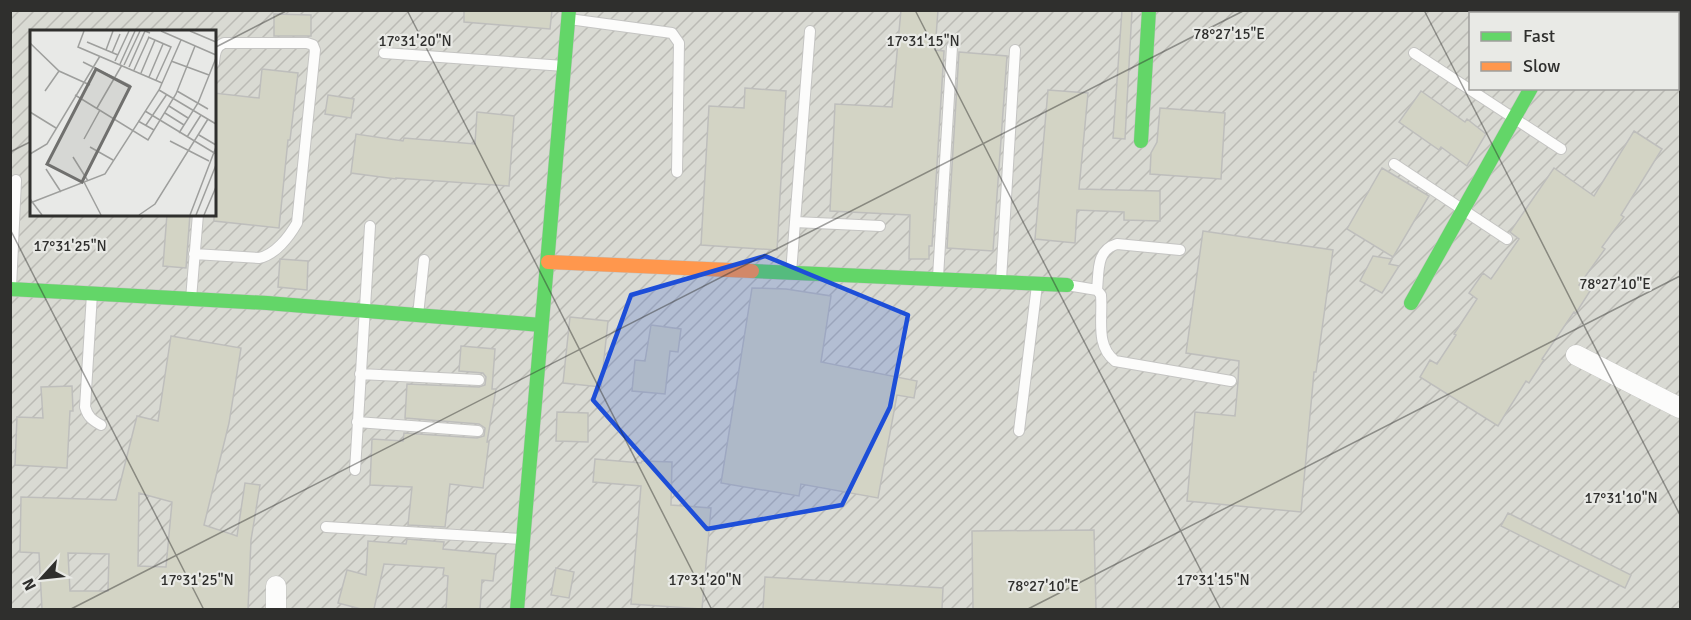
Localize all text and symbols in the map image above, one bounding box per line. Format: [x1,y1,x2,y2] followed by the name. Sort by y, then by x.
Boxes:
[1469,12,1679,90] legend
[1193,25,1265,43] text: 78°27'15"E
[1523,25,1555,47] text: Fast
[30,30,216,216] inset map
[378,32,452,50] text: 17°31'20"N
[886,32,960,50] text: 17°31'15"N
[1523,55,1560,77] text: Slow
[33,237,107,255] text: 17°31'25"N
[1579,275,1651,293] text: 78°27'10"E
[1584,489,1658,507] text: 17°31'10"N
[12,548,72,608] north arrow
[160,571,234,589] text: 17°31'25"N
[668,571,742,589] text: 17°31'20"N
[1176,571,1250,589] text: 17°31'15"N
[18,575,41,594] text: N
[1007,577,1079,595] text: 78°27'10"E

